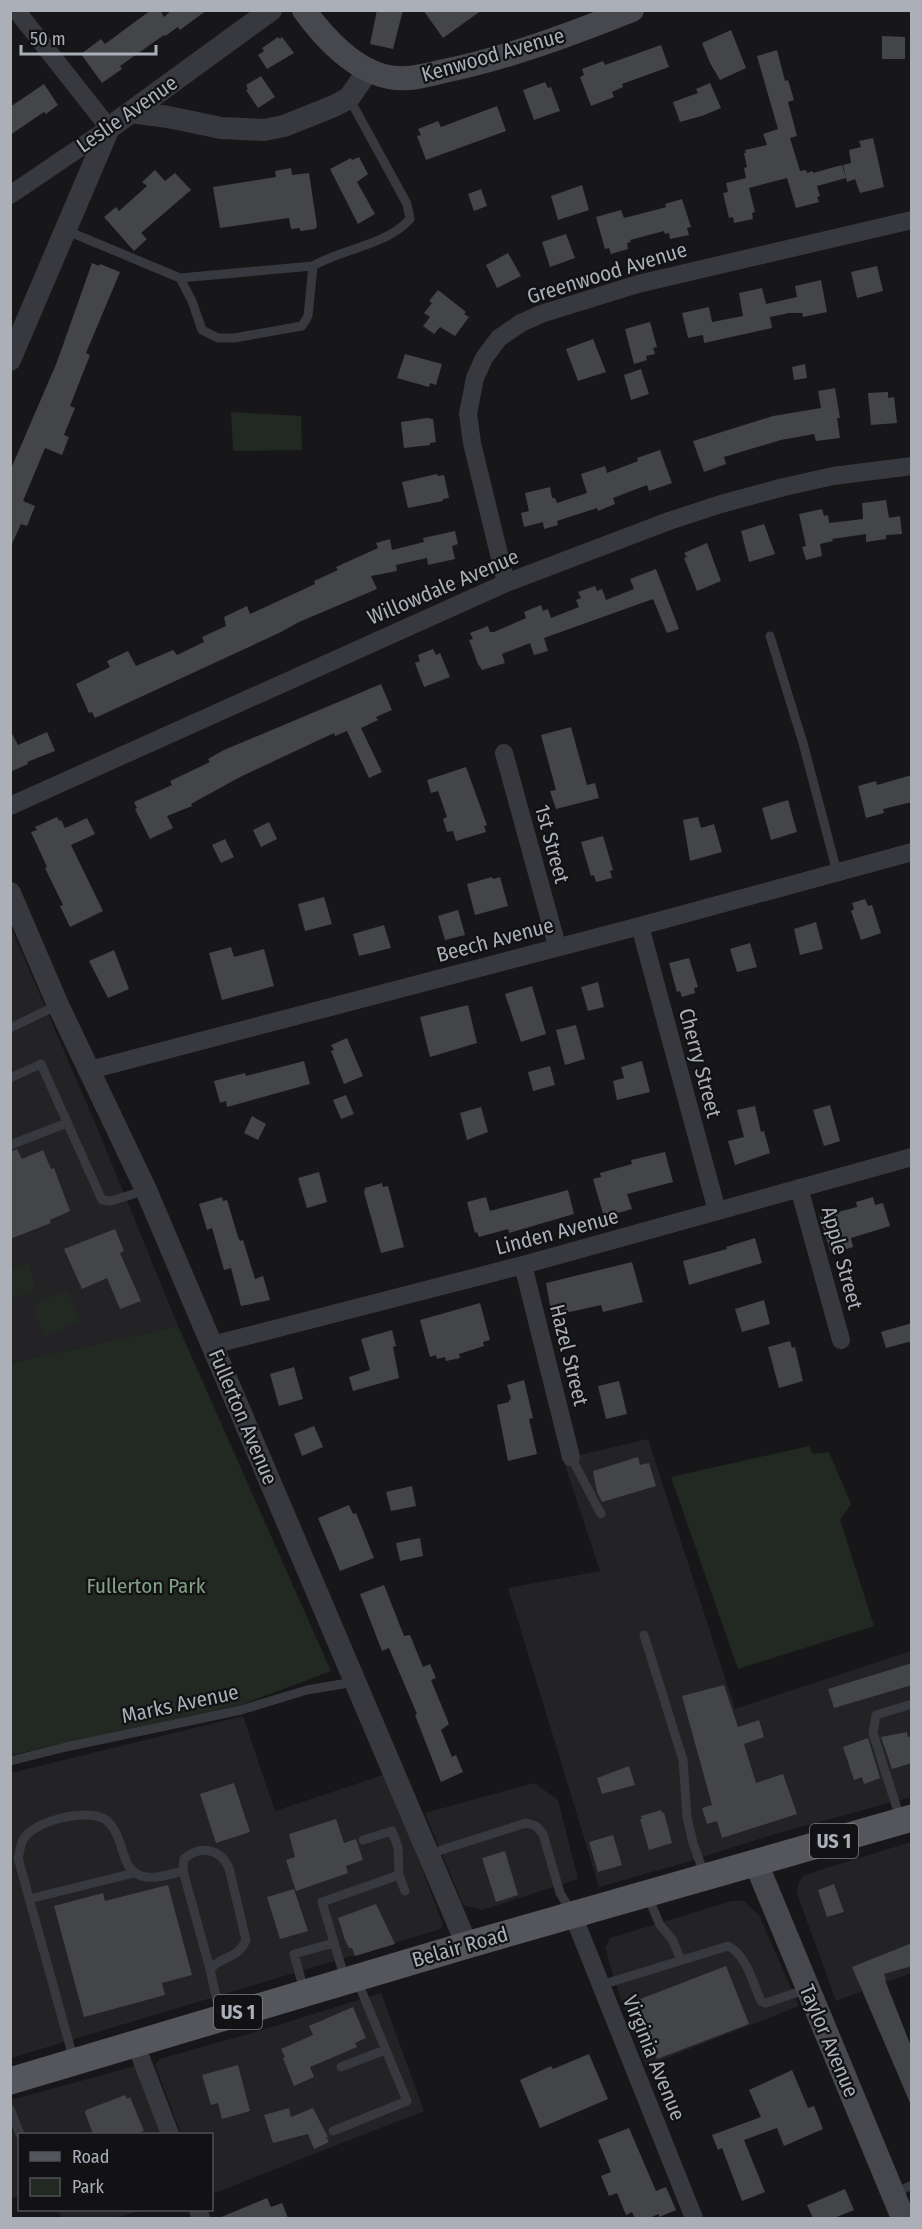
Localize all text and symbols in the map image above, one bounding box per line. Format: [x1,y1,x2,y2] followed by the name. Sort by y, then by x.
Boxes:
[21,18,156,56] scale bar
[419,22,567,88] street label: Kenwood Avenue
[30,28,66,50] text: 50 m
[71,70,183,158] street label: Leslie Avenue
[524,236,690,310] street label: Greenwood Avenue
[363,543,523,631] street label: Willowdale Avenue
[529,802,575,886] street label: 1st Street
[434,912,556,968] street label: Beech Avenue
[673,1005,727,1121] street label: Cherry Street
[493,1203,621,1261] street label: Linden Avenue
[816,1204,868,1313] street label: Apple Street
[544,1302,594,1409] street label: Hazel Street
[203,1345,283,1489] street label: Fullerton Avenue
[87,1573,206,1599] park label: Fullerton Park
[119,1679,241,1729] street label: Marks Avenue
[810,1824,858,1858] road number: US 1
[409,1921,511,1973] street label: Belair Road
[794,1981,864,2101] street label: Taylor Avenue
[617,1992,691,2124] street label: Virginia Avenue
[214,1995,262,2029] road number: US 1
[18,2133,213,2211] legend
[72,2146,109,2168] text: Road
[72,2176,105,2198] text: Park

